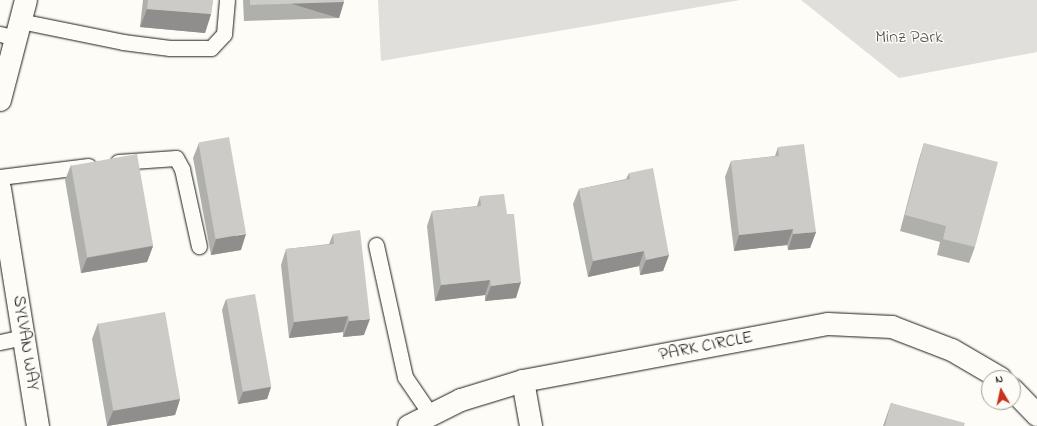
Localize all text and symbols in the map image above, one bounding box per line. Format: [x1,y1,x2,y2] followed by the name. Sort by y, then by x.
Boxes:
[875,27,943,49] park label: Minz Park
[7,294,43,392] street label: SYLVAN WAY
[657,327,755,367] street label: PARK CIRCLE
[981,370,1021,410] north arrow
[994,371,1004,388] text: N

